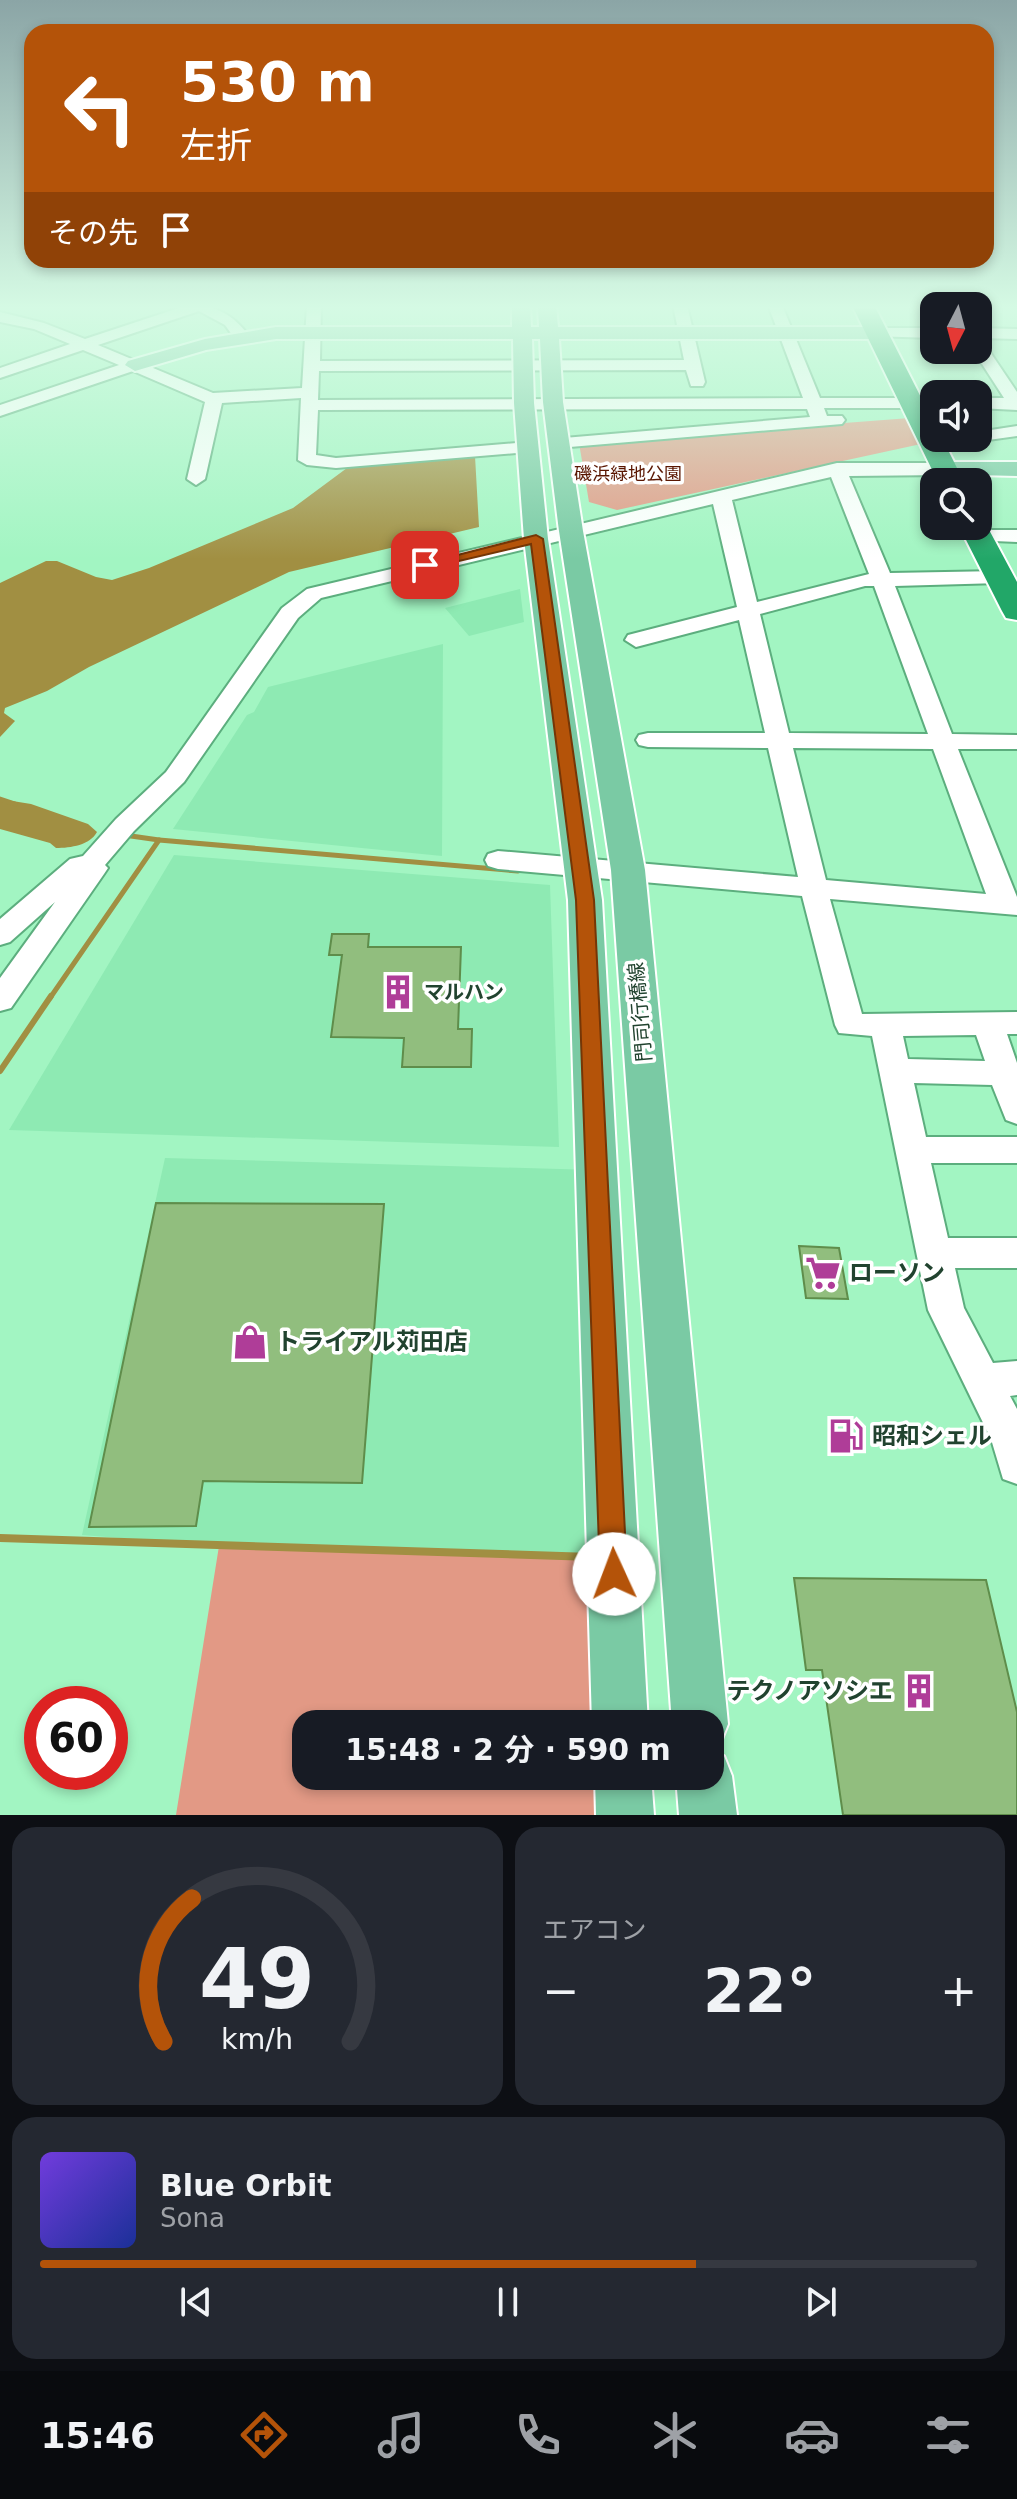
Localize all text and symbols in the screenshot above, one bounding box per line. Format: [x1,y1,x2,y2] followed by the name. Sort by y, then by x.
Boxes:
[180,49,375,114] text: 530 m
[48,56,152,160] icon: left
[180,125,252,166] text: 左折
[154,208,198,252] icon: arrive
[48,215,138,250] text: その先
[920,292,992,364] north arrow
[920,292,992,540] map controls
[920,380,992,452] button: sound
[574,463,682,484] park label: 磯浜緑地公園
[920,468,992,540] button: search
[391,531,459,599] pin
[403,543,447,587] icon: arrive
[624,961,656,1063] street label: 門司行橋線
[379,973,417,1011] building icon: マルハン
[424,980,504,1004] place label: マルハン
[804,1254,842,1292] supermarket icon: ローソン
[849,1259,945,1287] place label: ローソン
[231,1323,269,1361] shop icon: トライアル苅田店
[276,1328,468,1356] place label: トライアル苅田店
[827,1417,865,1455] fuel station icon: 昭和シェル
[872,1422,992,1450] place label: 昭和シェル
[572,1532,656,1616] position arrow
[900,1672,938,1710] building icon: テクノアソシエ
[726,1677,893,1705] place label: テクノアソシエ
[24,1686,128,1790] speed limit sign: 60
[345,1732,671,1767] text: 15:48 · 2 分 · 590 m
[543,1915,647,1945] text: エアコン
[199,1931,315,2028] text: 49
[703,1956,817,2026] text: 22°
[543,1965,579,2016] text: −
[940,1965,977,2016] text: +
[221,2022,293,2056] text: km/h
[160,2168,332,2203] text: Blue Orbit
[160,2203,225,2233] text: Sona
[174,2280,218,2324] icon: previous
[486,2280,530,2324] icon: pause
[799,2280,843,2324] icon: next
[236,2407,292,2463] icon: directions
[373,2407,429,2463] icon: music
[510,2407,566,2463] icon: phone
[647,2407,703,2463] icon: climate
[784,2407,840,2463] icon: car
[920,2407,976,2463] icon: filters
[40,2415,155,2456] text: 15:46

